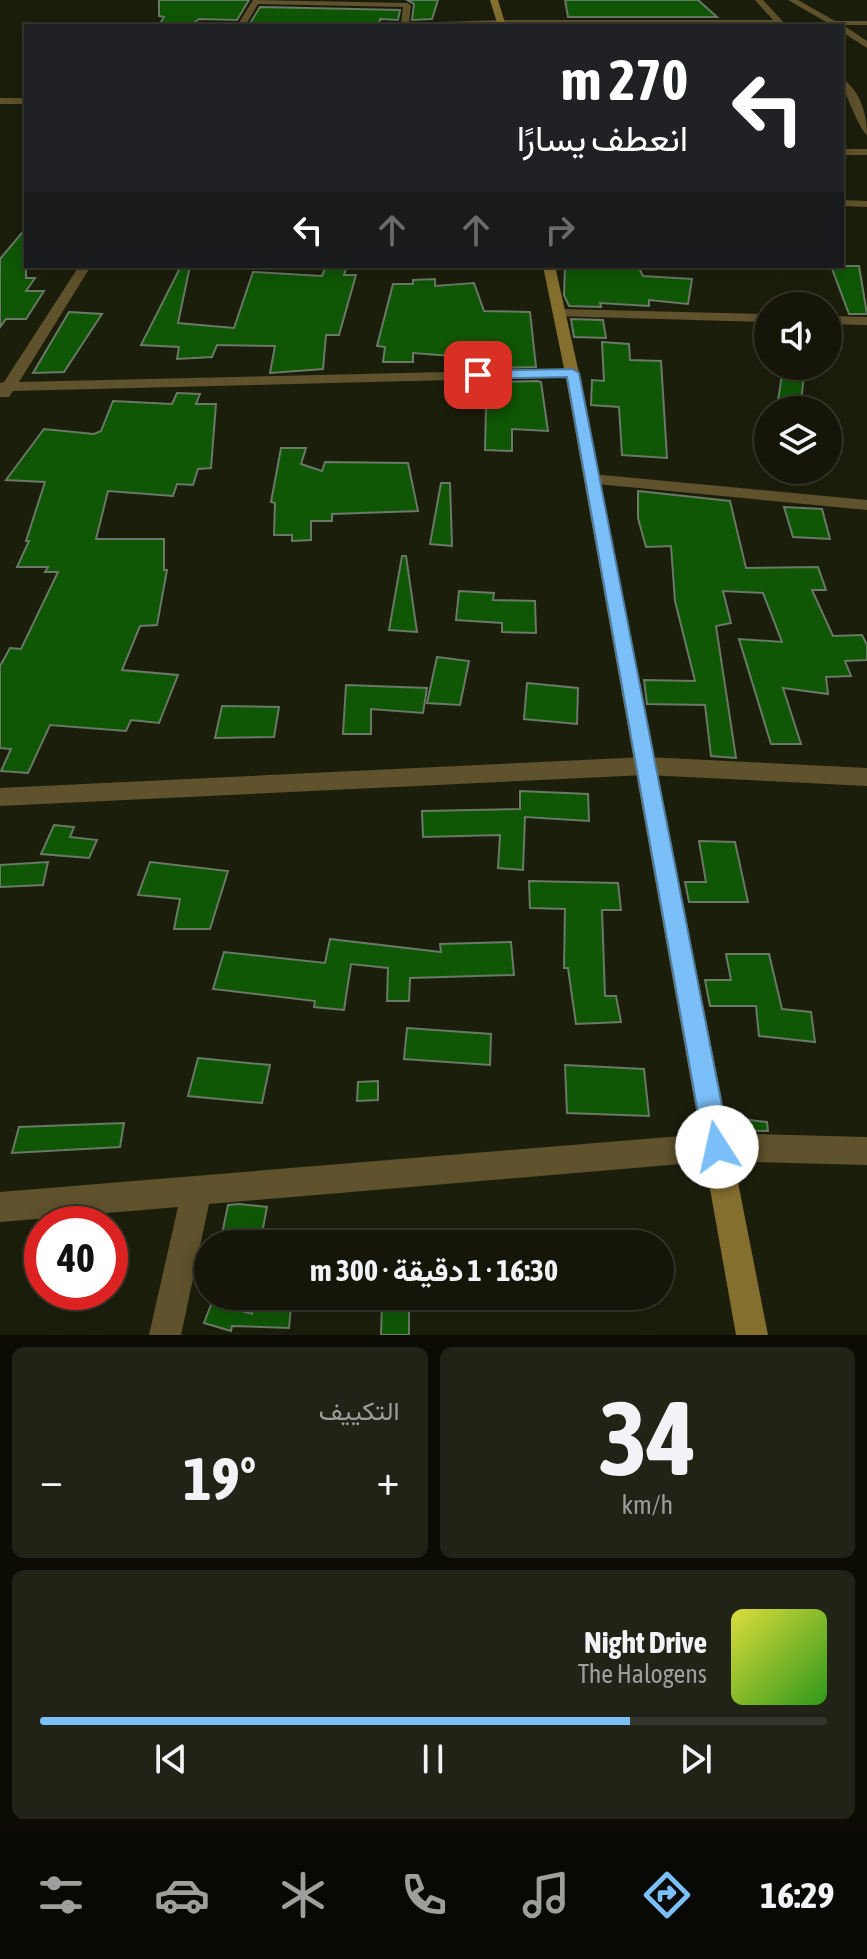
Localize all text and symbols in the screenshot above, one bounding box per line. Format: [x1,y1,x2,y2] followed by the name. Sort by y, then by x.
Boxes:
[561,48,688,112] text: 270 m
[716,56,820,160] icon: left
[517,117,688,159] text: انعطف يسارًا
[286,208,330,252] icon: left
[370,208,414,252] icon: ahead
[454,208,498,252] icon: ahead
[538,208,582,252] icon: right
[754,292,842,484] map controls
[754,292,842,380] button: sound
[444,341,512,409] pin
[456,353,500,397] icon: arrive
[754,396,842,484] button: layers
[675,1105,759,1189] position arrow
[24,1206,128,1310] speed limit sign: 40
[310,1253,558,1287] text: 16:30 · 1 دقيقة · 300 m
[598,1378,696,1497] text: 34
[319,1396,400,1426] text: التكييف
[183,1444,256,1513] text: 19°
[40,1454,63,1504] text: −
[377,1454,400,1504] text: +
[621,1490,673,1520] text: km/h
[584,1625,707,1659] text: Night Drive
[578,1659,707,1689] text: The Halogens
[149,1737,193,1781] icon: previous
[411,1737,455,1781] icon: pause
[674,1737,718,1781] icon: next
[33,1867,89,1923] icon: filters
[154,1867,210,1923] icon: car
[275,1867,331,1923] icon: climate
[396,1867,452,1923] icon: phone
[518,1867,574,1923] icon: music
[639,1867,695,1923] icon: directions
[760,1874,834,1916] text: 16:29

